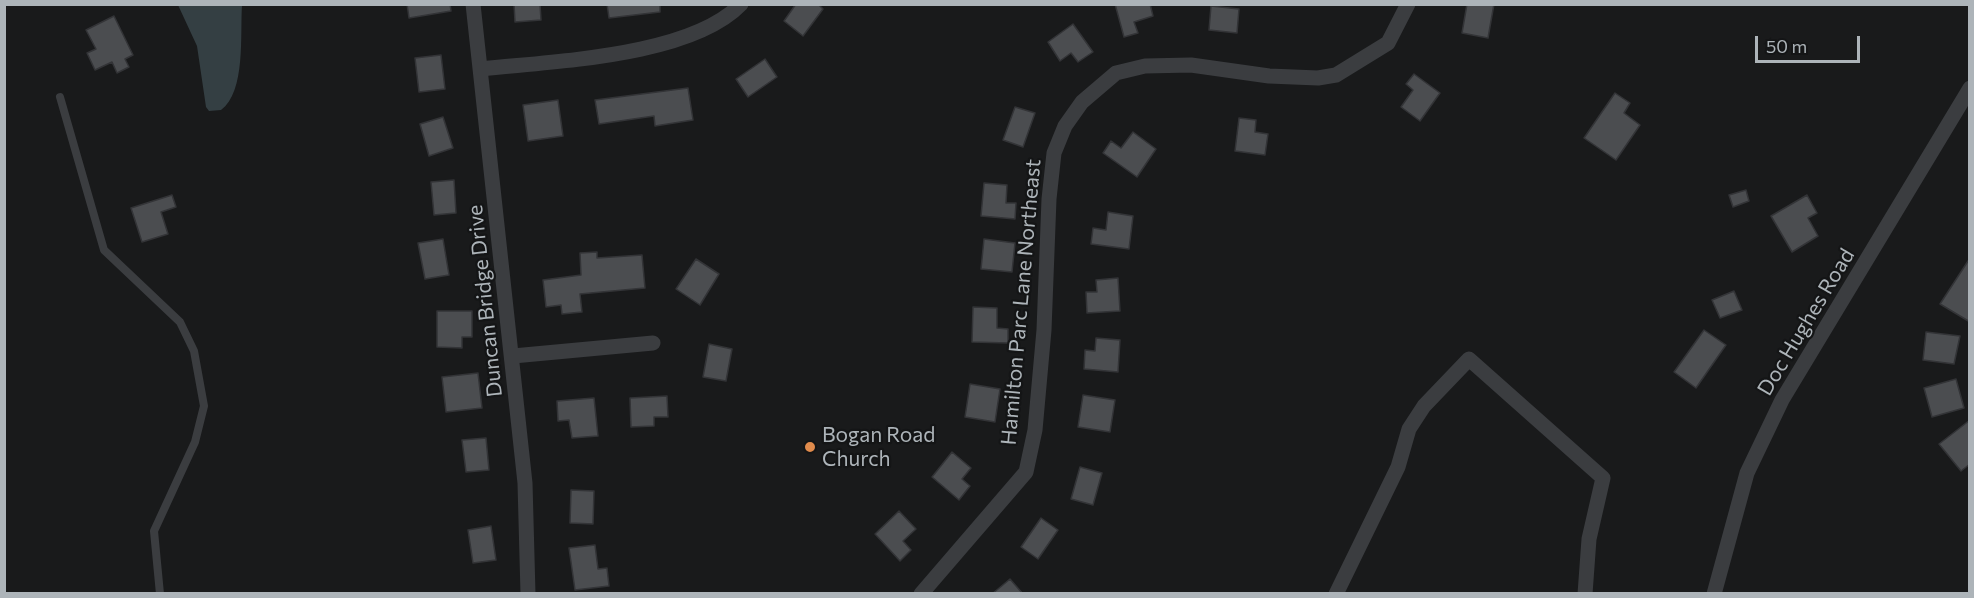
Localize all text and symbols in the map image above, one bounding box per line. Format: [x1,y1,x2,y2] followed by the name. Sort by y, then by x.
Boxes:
[1758,24,1863,62] scale bar
[1766,35,1807,57] text: 50 m
[996,158,1046,446] street label: Hamilton Parc Lane Northeast
[462,204,508,398] street label: Duncan Bridge Drive
[1752,244,1860,400] street label: Doc Hughes Road
[822,422,935,472] place label: Bogan Road Church
[803,440,817,454] marker: Bogan Road Church

